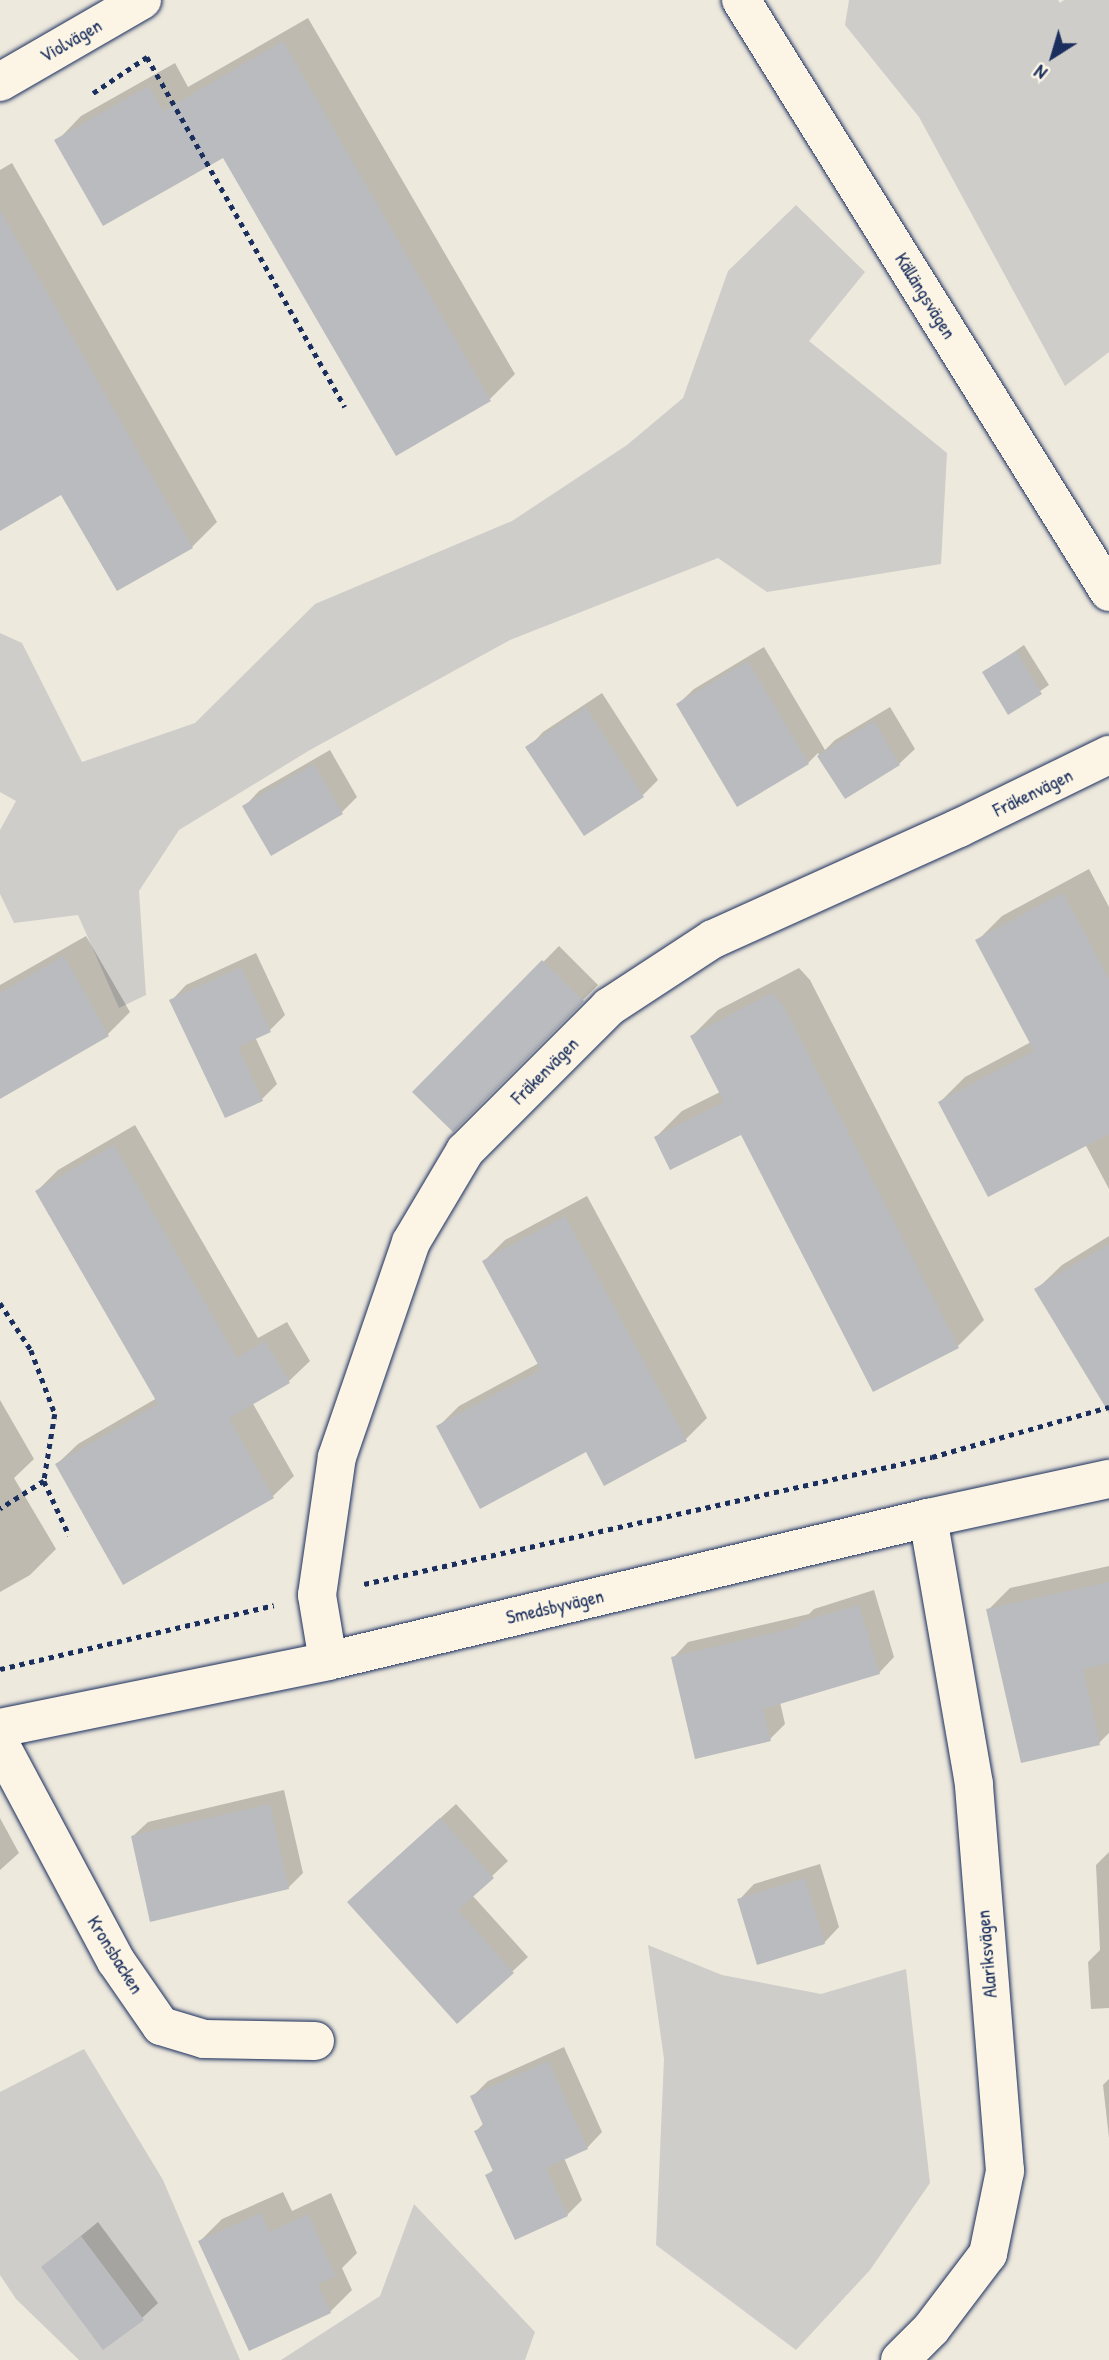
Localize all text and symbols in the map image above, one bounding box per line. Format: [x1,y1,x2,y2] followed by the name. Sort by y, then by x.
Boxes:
[36,14,106,68] street label: Violvägen
[1018,21,1088,91] north arrow
[1029,59,1052,86] text: N
[890,249,960,343] street label: Källängsvägen
[990,764,1076,822] street label: Fräkenvägen
[507,1033,583,1109] street label: Fräkenvägen
[504,1585,606,1629] street label: Smedsbyvägen
[972,1909,1002,1999] street label: Alariksvägen
[82,1912,148,1998] street label: Kronsbacken

